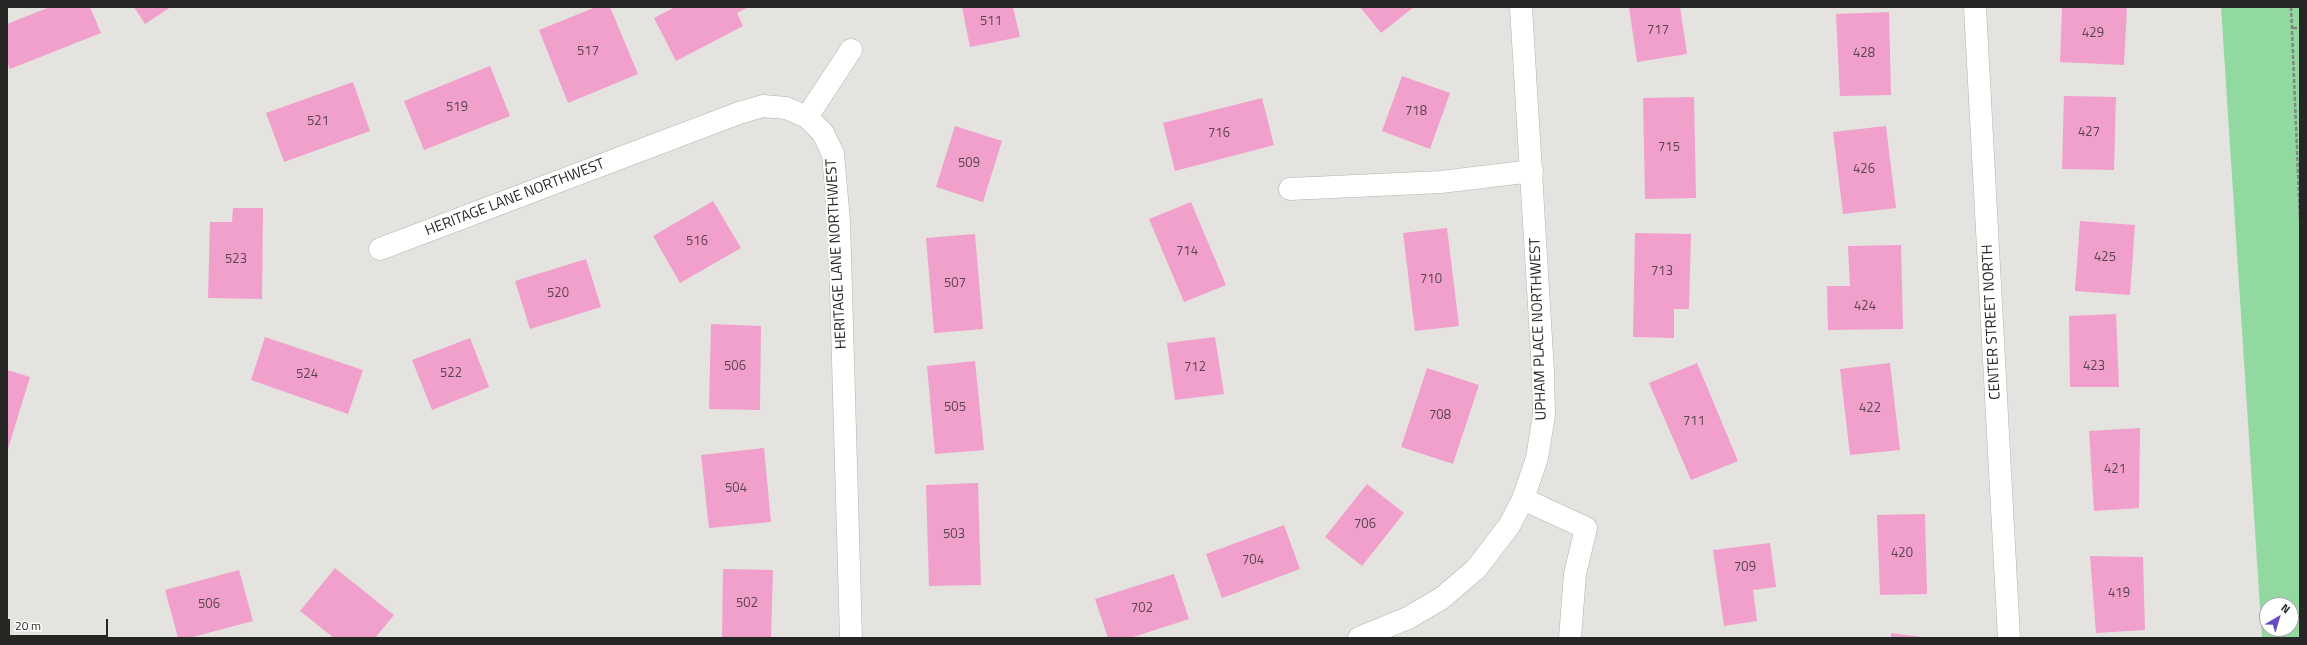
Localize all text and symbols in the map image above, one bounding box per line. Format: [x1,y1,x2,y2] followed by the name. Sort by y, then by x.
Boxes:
[980,14,1002,30] house number: 511
[1647,23,1669,39] house number: 717
[2082,26,2104,42] house number: 429
[577,44,599,60] house number: 517
[1853,46,1875,62] house number: 428
[446,100,468,116] house number: 519
[1405,104,1427,120] house number: 718
[307,114,329,130] house number: 521
[2078,125,2100,141] house number: 427
[1208,126,1230,142] house number: 716
[1658,140,1680,156] house number: 715
[423,155,607,241] street label: HERITAGE LANE NORTHWEST
[958,156,980,172] house number: 509
[823,158,851,350] street label: HERITAGE LANE NORTHWEST
[1853,162,1875,178] house number: 426
[686,234,708,250] house number: 516
[1527,237,1551,421] street label: UPHAM PLACE NORTHWEST
[1176,244,1198,260] house number: 714
[1979,244,2005,400] street label: CENTER STREET NORTH
[2094,250,2116,266] house number: 425
[225,252,247,268] house number: 523
[1651,264,1673,280] house number: 713
[1420,272,1442,288] house number: 710
[944,276,966,292] house number: 507
[547,286,569,302] house number: 520
[1854,299,1876,315] house number: 424
[724,359,746,375] house number: 506
[2083,359,2105,375] house number: 423
[1184,360,1206,376] house number: 712
[440,366,462,382] house number: 522
[296,367,318,383] house number: 524
[944,400,966,416] house number: 505
[1859,401,1881,417] house number: 422
[1429,408,1451,424] house number: 708
[1683,414,1705,430] house number: 711
[2104,462,2126,478] house number: 421
[725,481,747,497] house number: 504
[1354,517,1376,533] house number: 706
[943,527,965,543] house number: 503
[1891,546,1913,562] house number: 420
[1242,553,1264,569] house number: 704
[1734,560,1756,576] house number: 709
[2108,586,2130,602] house number: 419
[736,596,758,612] house number: 502
[198,597,220,613] house number: 506
[2259,597,2299,637] north arrow
[2278,600,2294,617] text: N
[1131,601,1153,617] house number: 702
[10,611,110,637] scale bar
[15,616,41,635] text: 20 m

